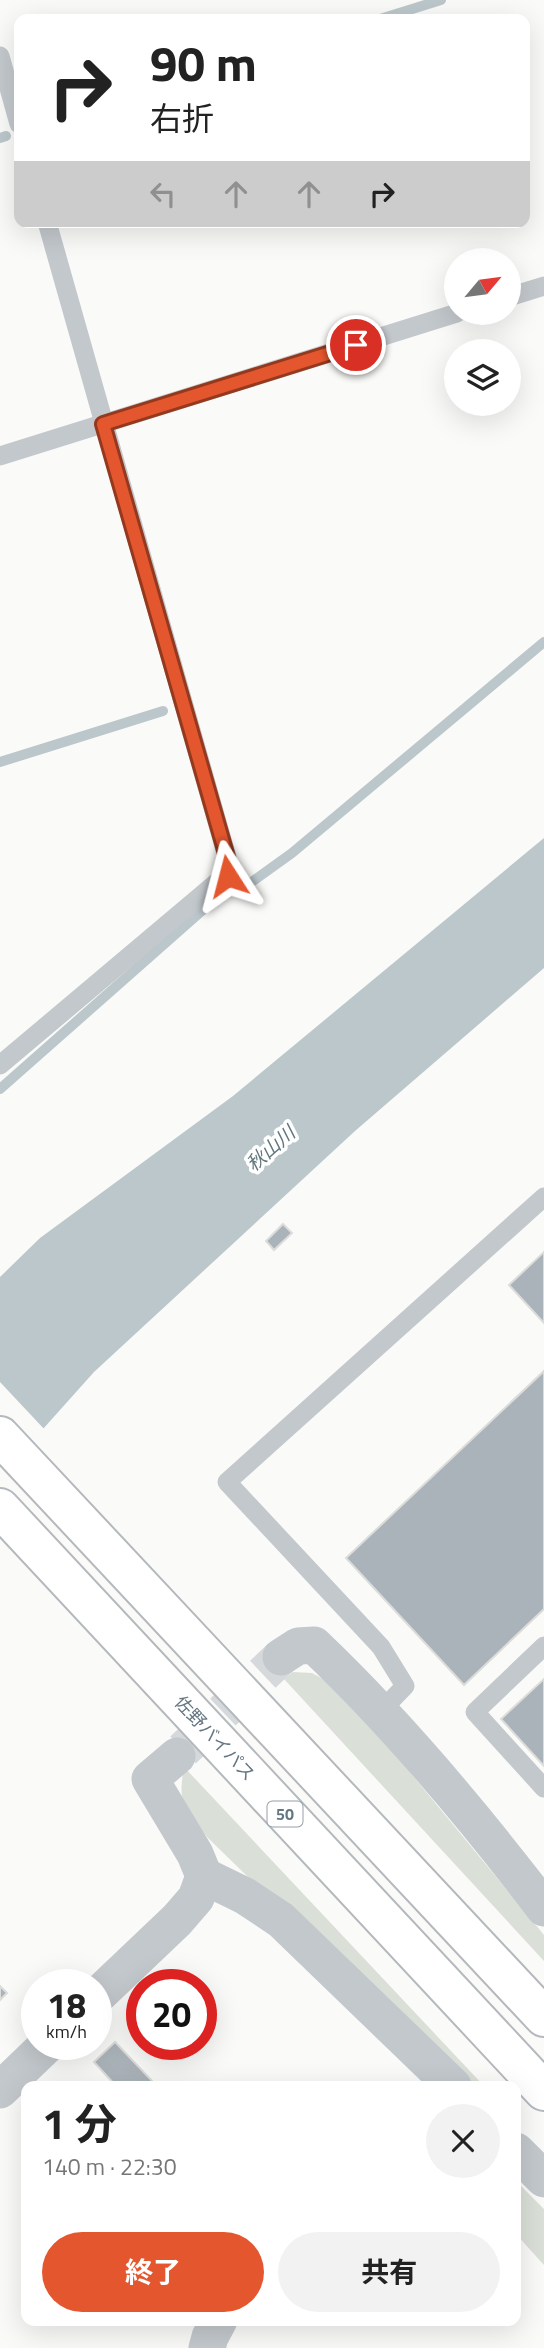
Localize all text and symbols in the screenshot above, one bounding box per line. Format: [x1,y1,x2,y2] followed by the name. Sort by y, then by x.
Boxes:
[150,25,257,100] text: 90 m
[35,42,126,133] icon: right
[150,94,214,142] text: 右折
[144,175,182,213] icon: left
[217,175,255,213] icon: ahead
[290,175,328,213] icon: ahead
[363,175,401,213] icon: right
[444,248,522,326] north arrow
[444,248,521,416] map controls
[326,315,386,375] pin
[337,326,375,364] icon: arrive
[444,339,521,416] button: layers
[191,839,265,913] position arrow
[239,1117,303,1178] water label: 秋山川
[168,1689,262,1787] street label: 佐野バイパス
[268,1802,302,1826] road number: 50
[126,1969,217,2060] speed limit sign: 20
[47,1978,86,2032] text: 18
[46,2018,87,2045] text: km/h
[42,2091,117,2155] text: 1 分
[426,2104,500,2178] button: close
[42,2149,177,2184] text: 140 m · 22:30
[42,2232,264,2312] button: 終了
[278,2232,500,2312] button: 共有

